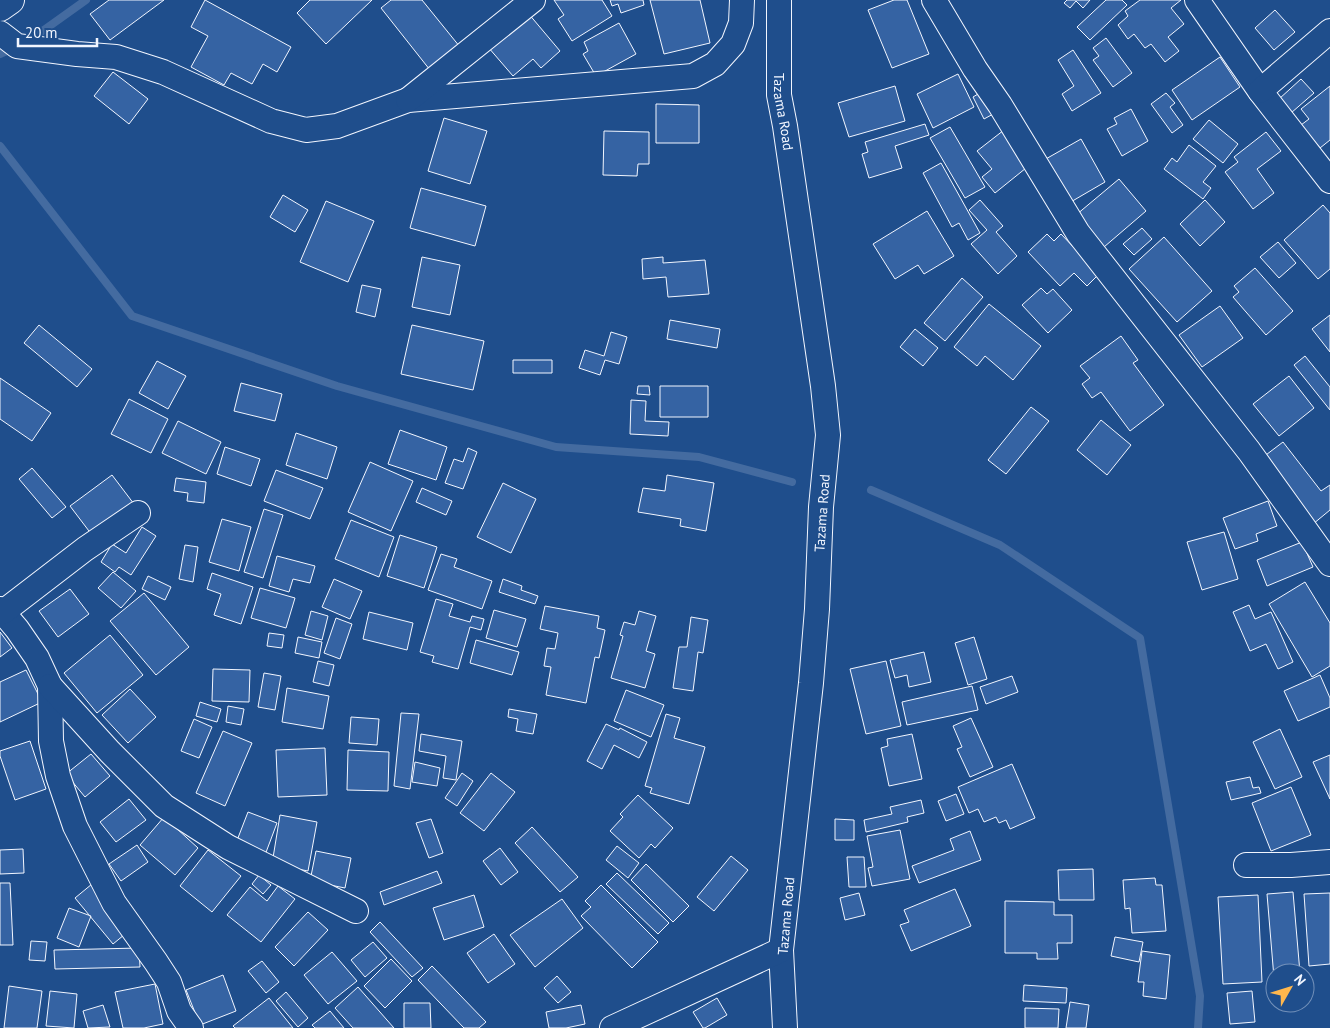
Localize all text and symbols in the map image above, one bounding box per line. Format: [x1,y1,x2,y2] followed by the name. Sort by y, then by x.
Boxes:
[18,15,96,47] scale bar
[25,23,58,42] text: 20 m
[770,73,797,152] street label: Tazama Road
[810,473,834,553] street label: Tazama Road
[774,876,798,956] street label: Tazama Road
[1265,963,1315,1013] north arrow
[1290,971,1310,989] text: N

